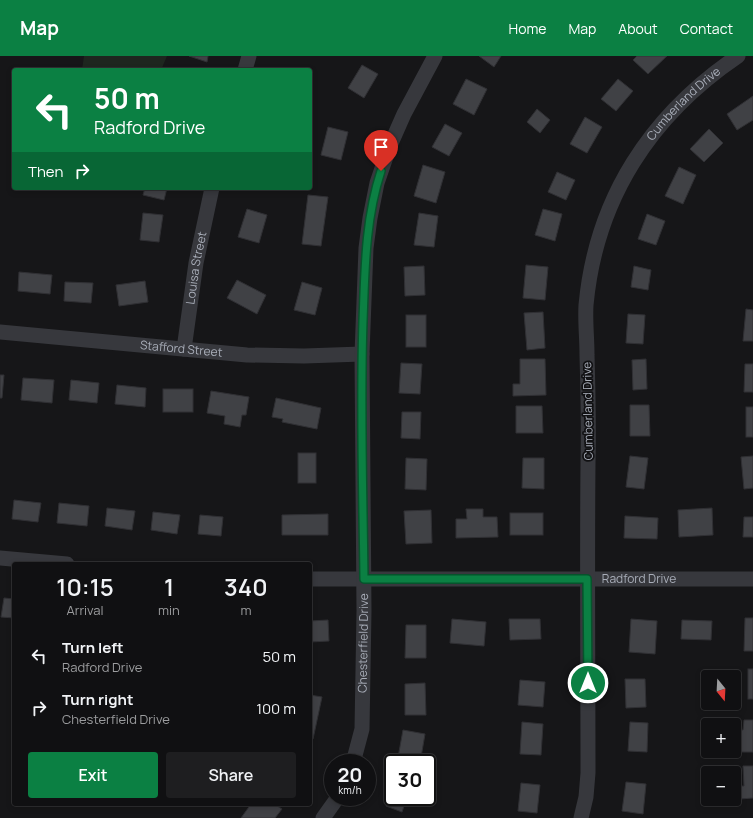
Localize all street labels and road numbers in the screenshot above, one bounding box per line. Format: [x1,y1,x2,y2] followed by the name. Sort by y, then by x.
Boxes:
[642,63,724,144] street label: Cumberland Drive
[181,230,211,305] street label: Louisa Street
[139,336,223,361] street label: Stafford Street
[578,362,597,460] street label: Cumberland Drive
[602,570,676,587] street label: Radford Drive
[354,593,372,693] street label: Chesterfield Drive

